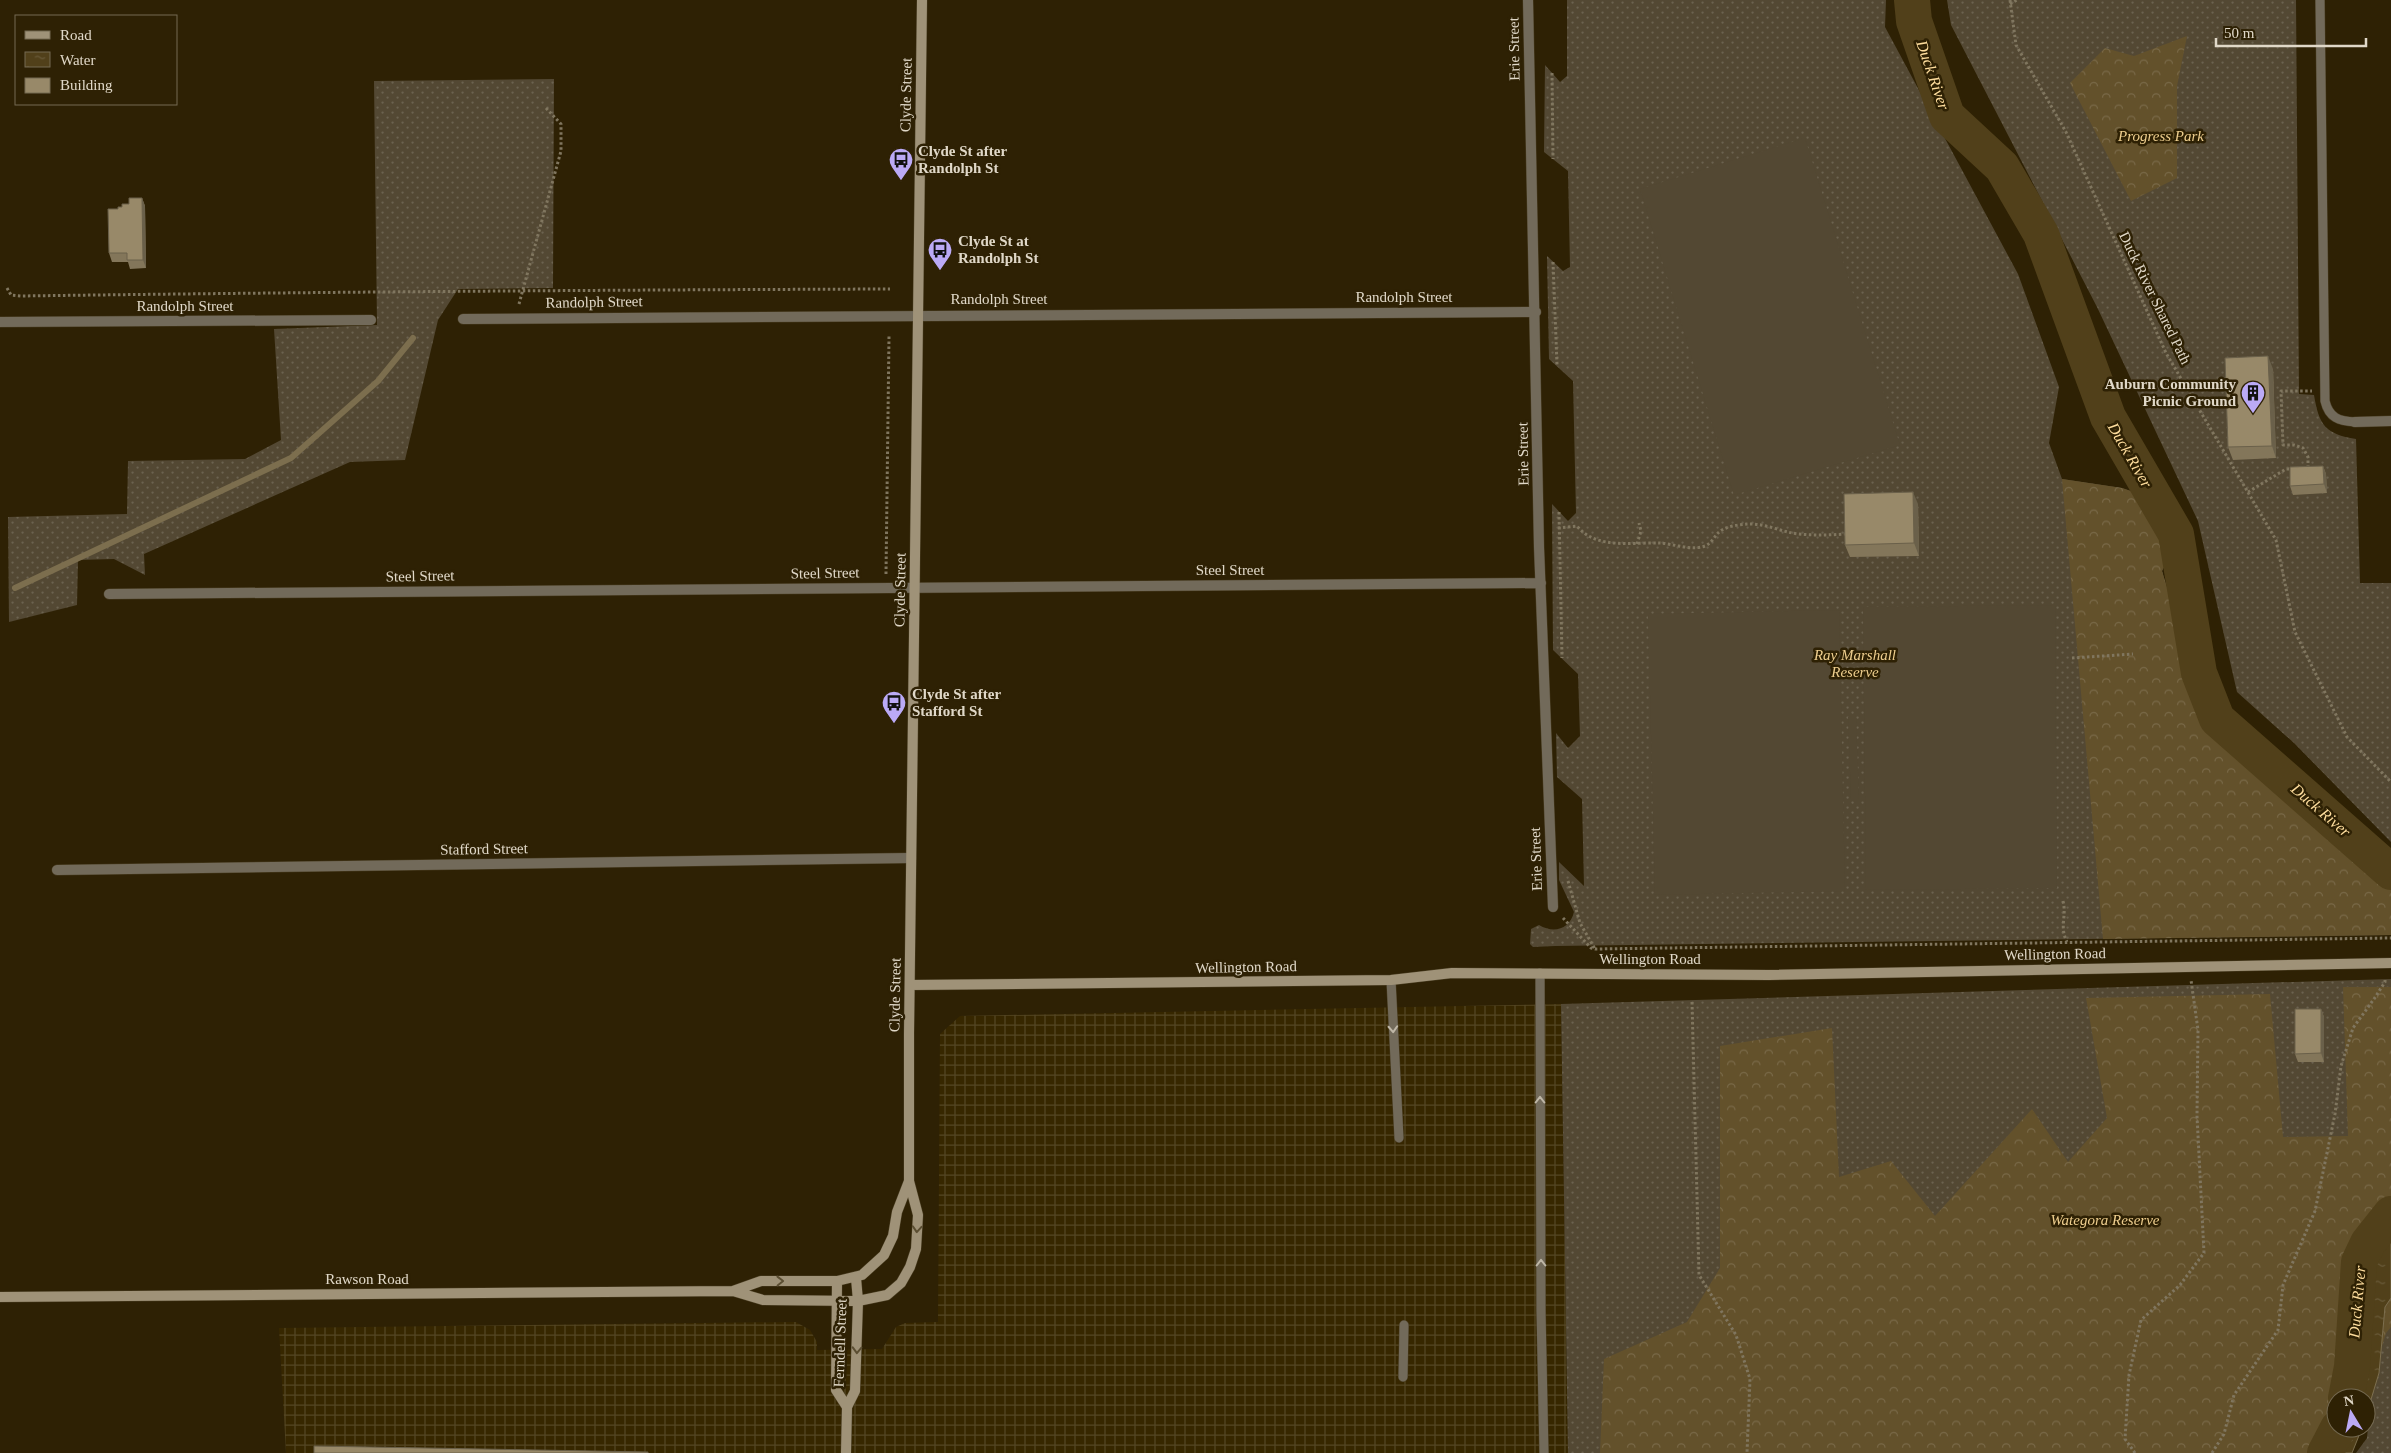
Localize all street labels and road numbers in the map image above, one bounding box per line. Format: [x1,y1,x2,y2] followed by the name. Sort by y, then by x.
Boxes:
[1505,16,1523,81] street label: Erie Street
[897,57,915,132] street label: Clyde Street
[2116,229,2194,367] street label: Duck River Shared Path
[1355,289,1453,305] street label: Randolph Street
[950,291,1048,307] street label: Randolph Street
[545,293,643,311] street label: Randolph Street
[136,298,234,314] street label: Randolph Street
[1514,421,1532,486] street label: Erie Street
[891,552,909,627] street label: Clyde Street
[1196,562,1265,578] street label: Steel Street
[790,564,860,582] street label: Steel Street
[385,567,455,585] street label: Steel Street
[1527,826,1545,891] street label: Erie Street
[440,840,529,858] street label: Stafford Street
[2004,945,2106,963] street label: Wellington Road
[1599,951,1701,967] street label: Wellington Road
[886,957,904,1032] street label: Clyde Street
[1195,958,1297,976] street label: Wellington Road
[325,1271,409,1287] street label: Rawson Road
[830,1298,850,1388] street label: Ferndell Street

